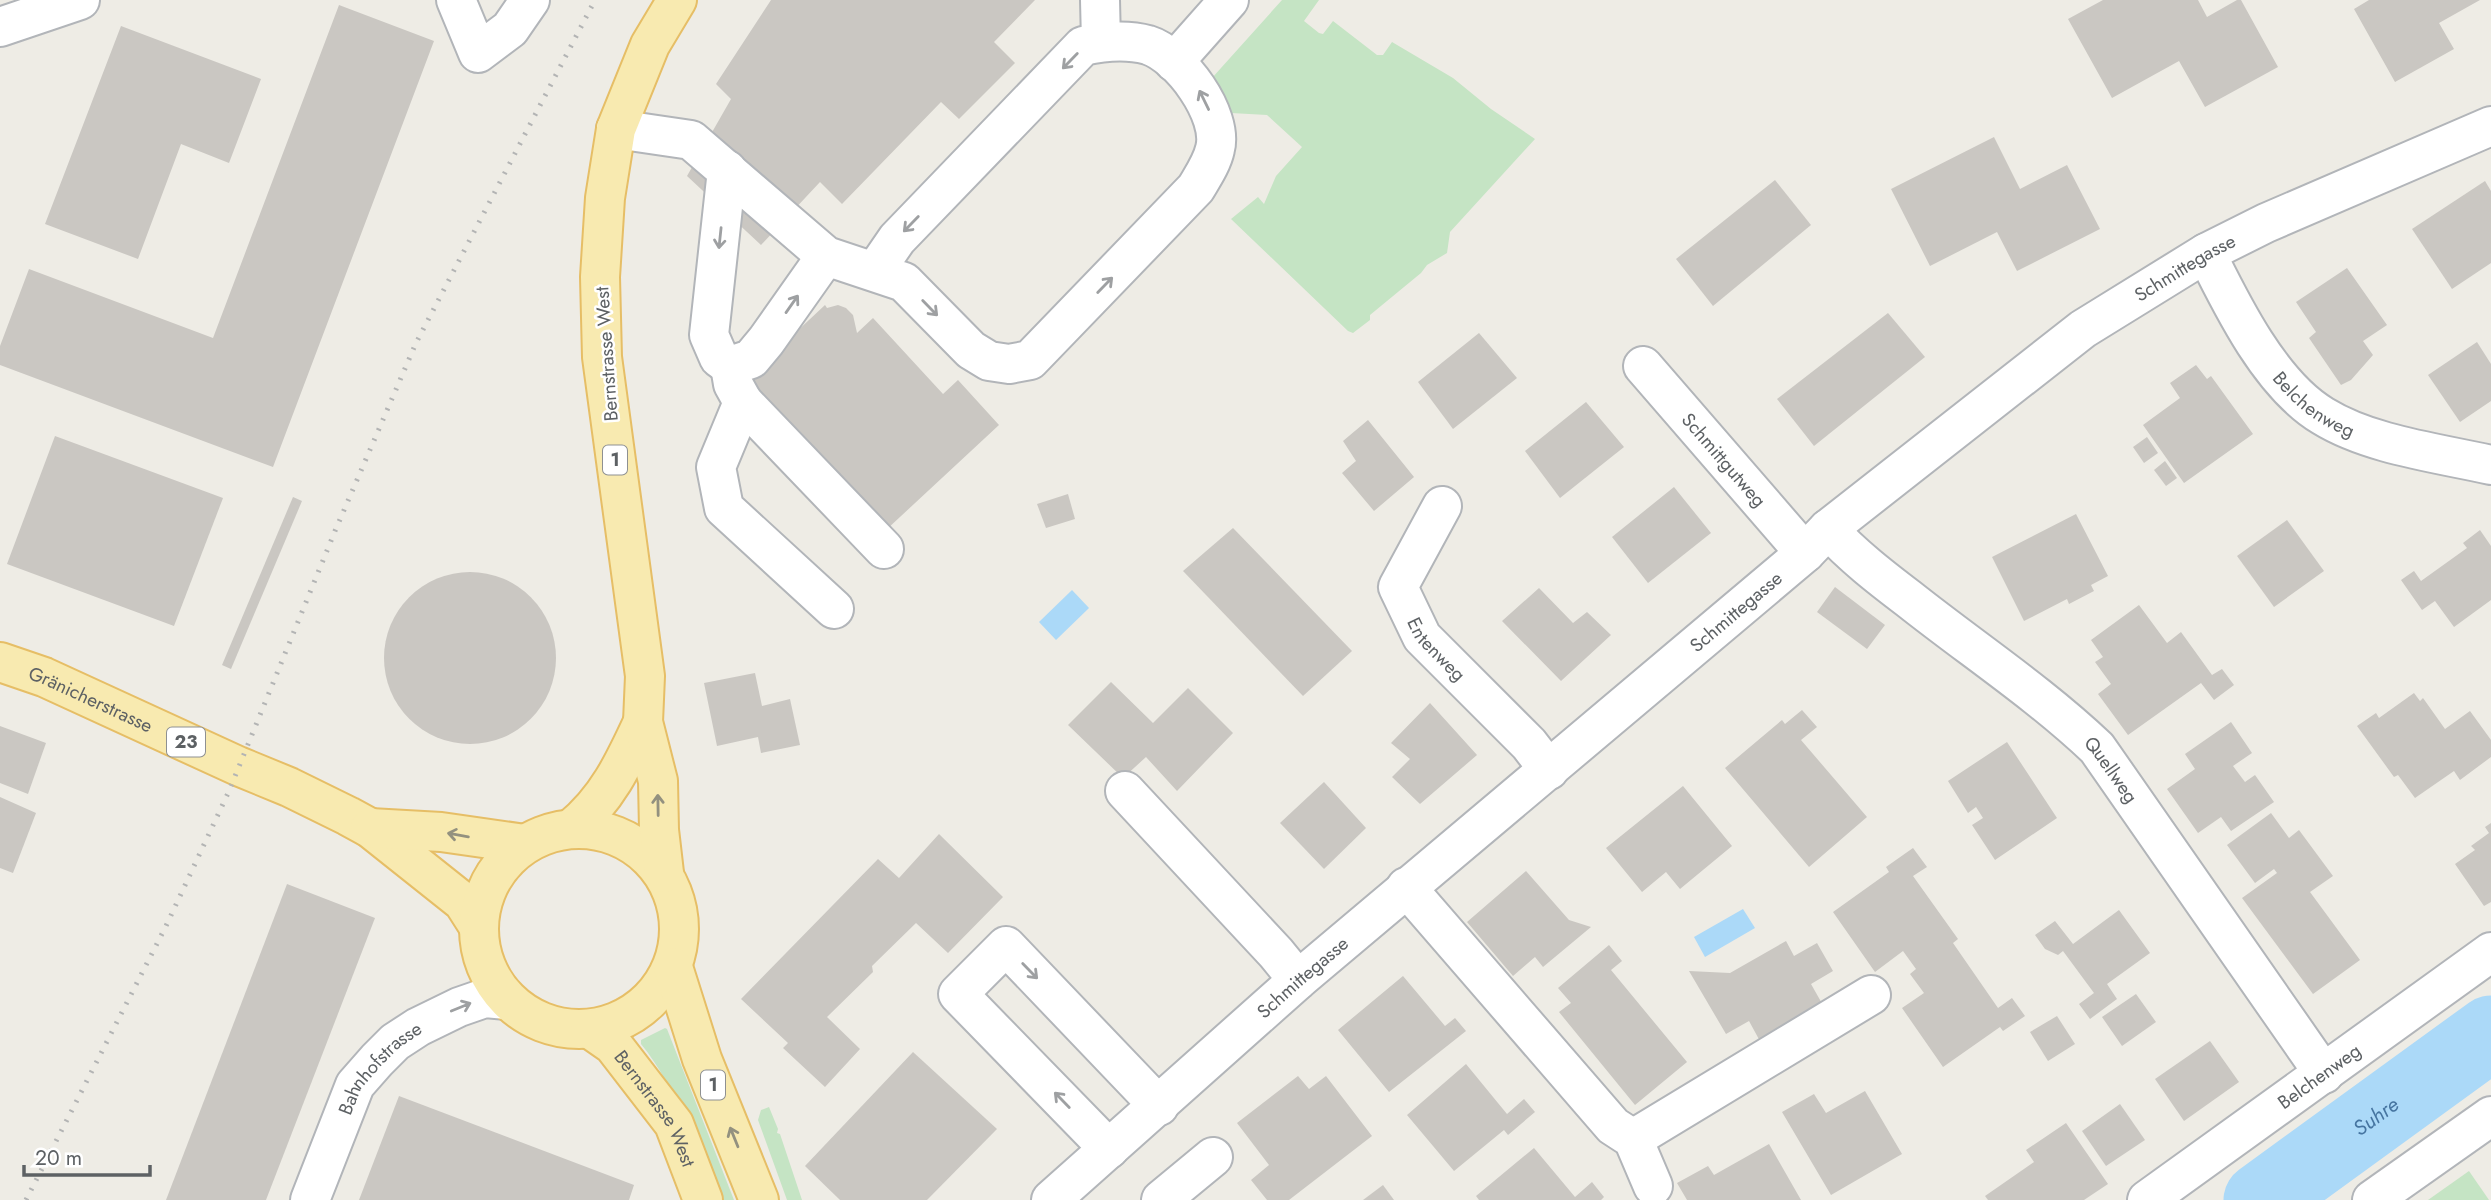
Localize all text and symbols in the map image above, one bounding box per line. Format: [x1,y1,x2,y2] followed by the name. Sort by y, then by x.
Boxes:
[1061,52,1078,69] one-way arrow
[1196,90,1210,111] one-way arrow
[903,215,920,232] one-way arrow
[713,226,726,249] one-way arrow
[2129,227,2240,308] street label: Schmittegasse
[1097,276,1114,293] one-way arrow
[588,285,625,422] street label: Bernstrasse West
[785,295,799,314] one-way arrow
[922,300,939,317] one-way arrow
[2266,366,2359,444] street label: Belchenweg
[1675,407,1772,513] street label: Schmittgutweg
[603,446,627,474] road number: 1
[1684,565,1788,659] street label: Schmittegasse
[1400,613,1472,687] street label: Entenweg
[25,660,157,739] street label: Gränicherstrasse
[167,728,205,756] road number: 23
[2078,730,2144,809] street label: Quellweg
[652,794,665,817] one-way arrow
[447,828,470,841] one-way arrow
[1251,930,1355,1025] street label: Schmittegasse
[1022,962,1039,979] one-way arrow
[450,1000,472,1013] one-way arrow
[332,1015,427,1119] street label: Bahnhofstrasse
[2272,1037,2366,1116] street label: Belchenweg
[608,1045,702,1171] street label: Bernstrasse West
[701,1070,725,1100] road number: 1
[2347,1090,2405,1143] water label: Suhre
[1053,1092,1070,1109] one-way arrow
[726,1126,739,1148] one-way arrow
[24,1134,150,1178] scale bar
[35,1143,82,1173] text: 20 m

